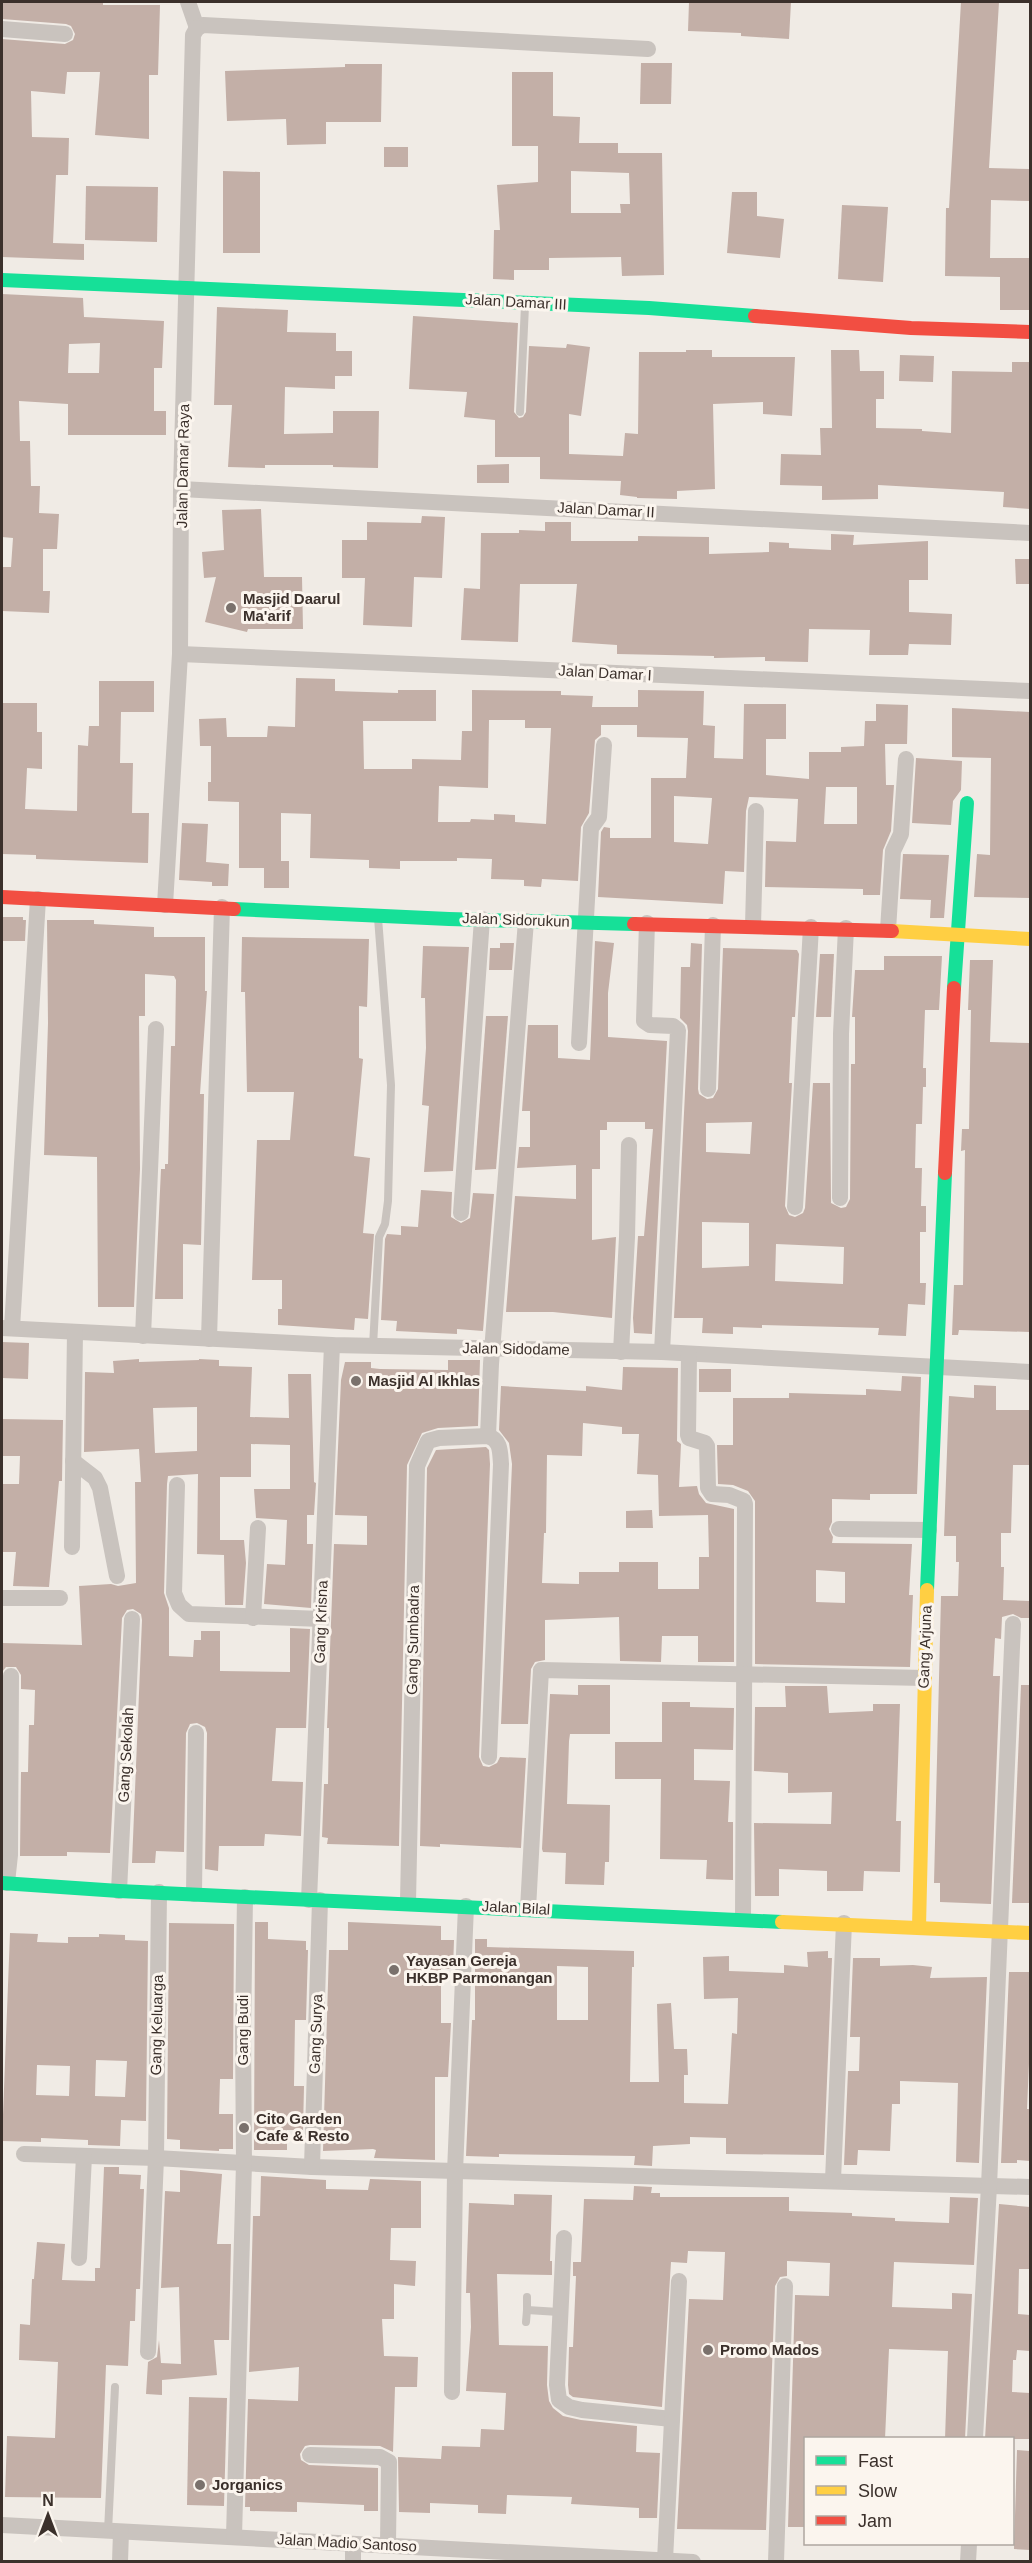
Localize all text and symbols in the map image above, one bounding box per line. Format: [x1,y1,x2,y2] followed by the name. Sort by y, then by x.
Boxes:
[465,290,567,313] street label: Jalan Damar III
[173,403,192,528] street label: Jalan Damar Raya
[557,498,655,521] street label: Jalan Damar II
[243,590,341,624] place label: Masjid Daarul Ma'arif
[224,601,238,615] marker: Masjid Daarul Ma'arif
[558,662,652,683] street label: Jalan Damar I
[462,909,570,930] street label: Jalan Sidorukun
[462,1339,570,1358] street label: Jalan Sidodame
[368,1372,480,1389] place label: Masjid Al Ikhlas
[349,1374,363,1388] marker: Masjid Al Ikhlas
[311,1579,330,1664] street label: Gang Krisna
[403,1584,422,1695] street label: Gang Sumbadra
[915,1604,934,1689] street label: Gang Arjuna
[115,1707,136,1803] street label: Gang Sekolah
[481,1897,551,1918] street label: Jalan Bilal
[406,1952,552,1986] place label: Yayasan Gereja HKBP Parmonangan
[387,1963,401,1977] marker: Yayasan Gereja HKBP Parmonangan
[147,1974,166,2076] street label: Gang Keluarga
[306,1993,325,2074] street label: Gang Surya
[234,1995,251,2065] street label: Gang Budi
[256,2110,349,2144] place label: Cito Garden Cafe & Resto
[237,2121,251,2135] marker: Cito Garden Cafe & Resto
[720,2341,819,2358] place label: Promo Mados
[701,2343,715,2357] marker: Promo Mados
[804,2437,1014,2545] legend
[858,2451,893,2471] text: Fast
[212,2476,283,2493] place label: Jorganics
[193,2478,207,2492] marker: Jorganics
[858,2481,898,2501] text: Slow
[18,2485,78,2545] north arrow
[42,2492,54,2509] text: N
[858,2511,892,2531] text: Jam
[277,2530,417,2555] street label: Jalan Madio Santoso

